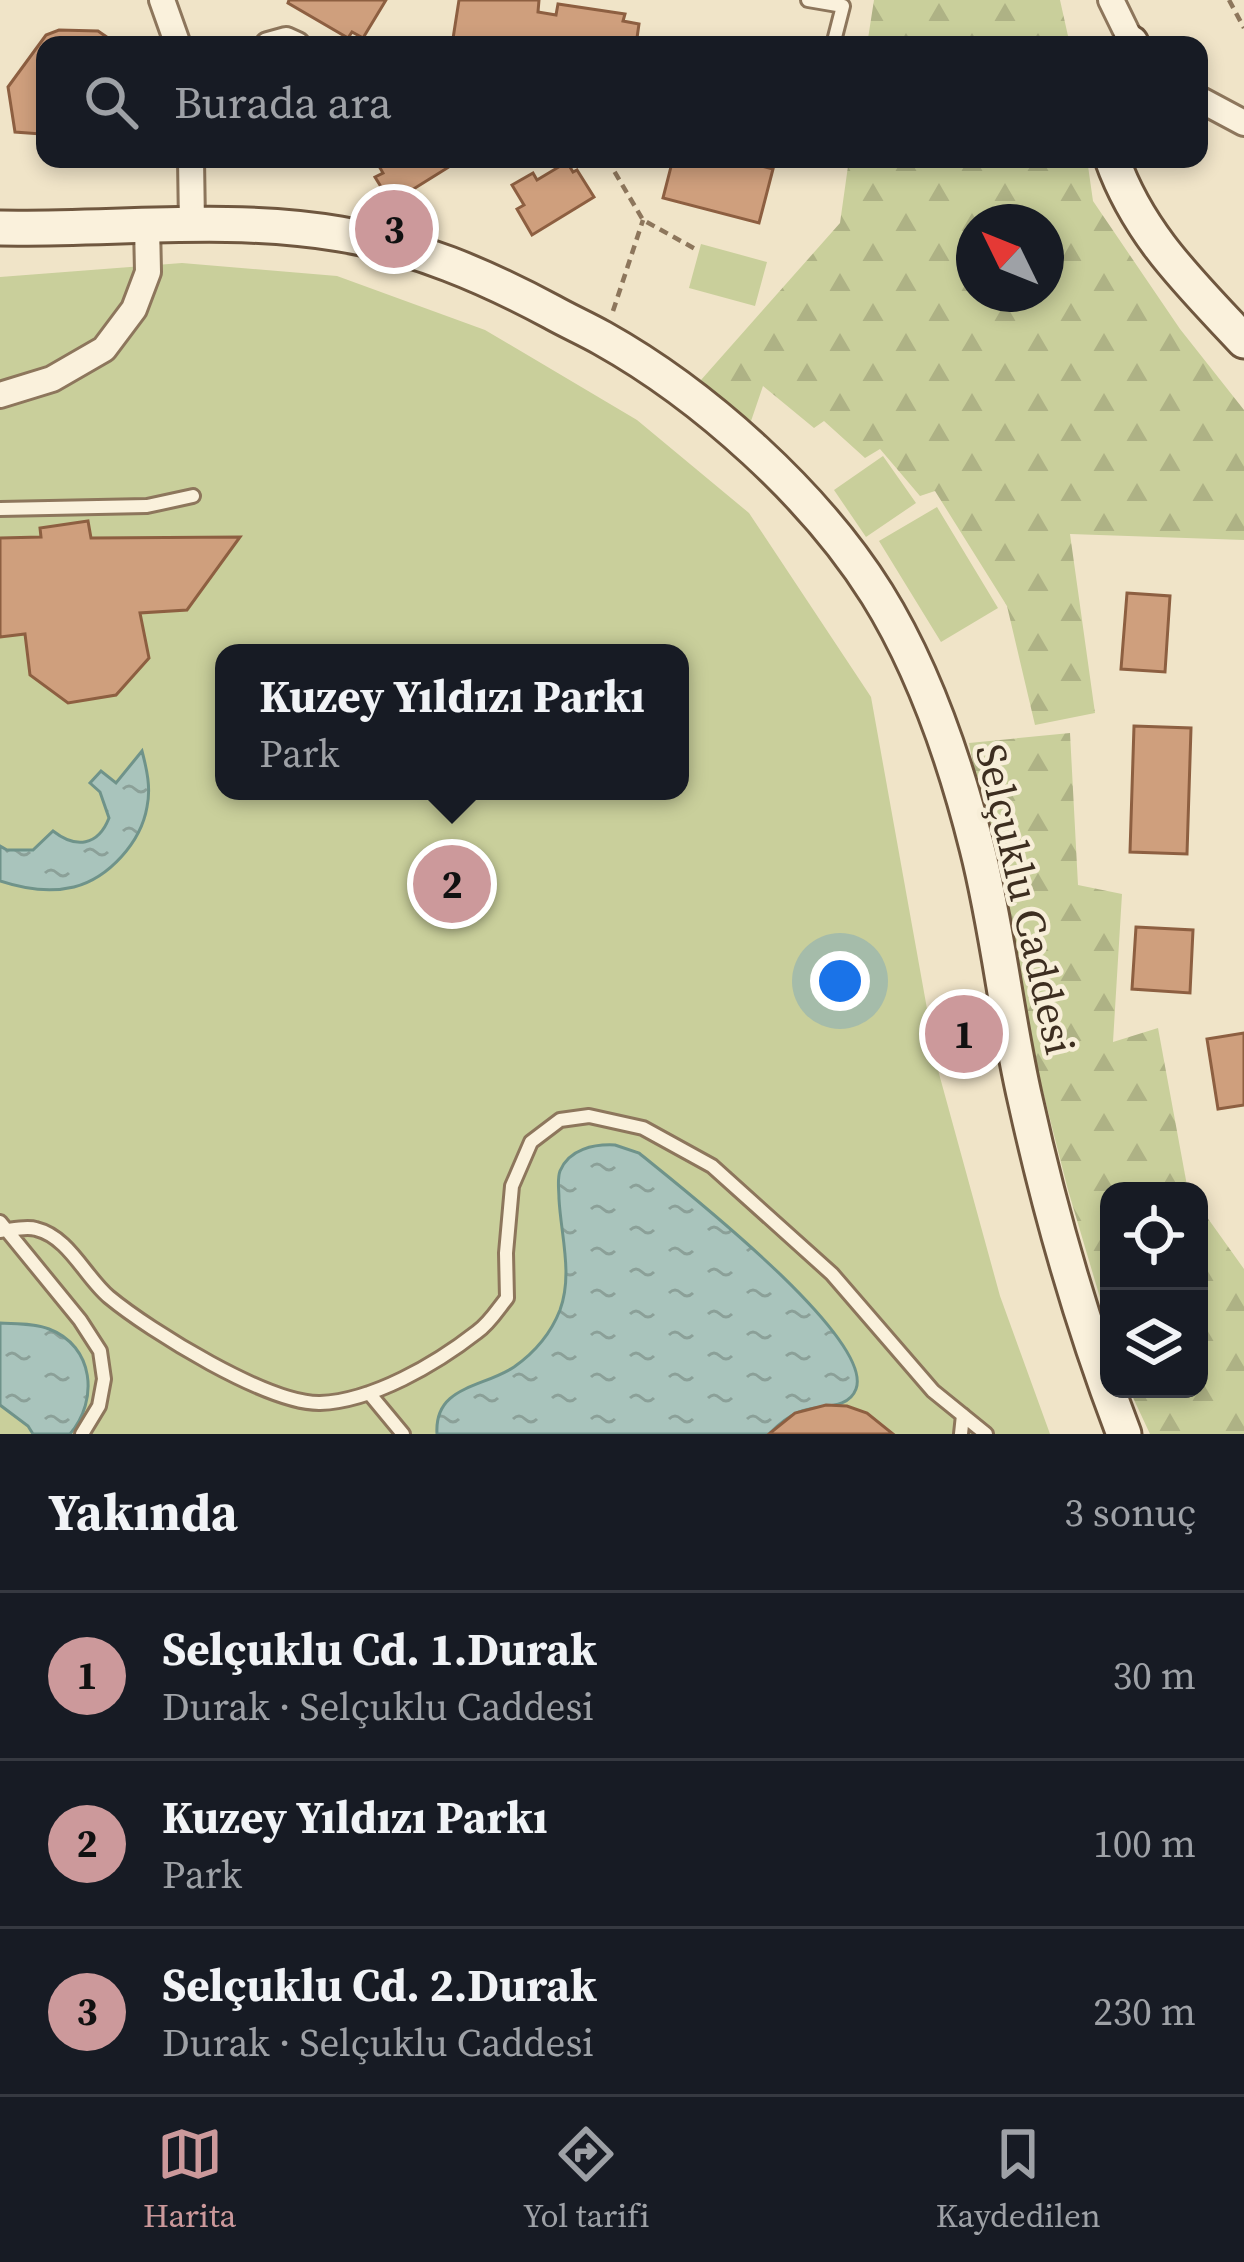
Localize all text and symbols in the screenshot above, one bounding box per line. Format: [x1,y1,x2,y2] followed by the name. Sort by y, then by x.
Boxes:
[36,36,1208,168] search box
[78,69,144,135] icon: search
[174,71,392,133] text: Burada ara
[355,184,433,274] pin: 3
[956,204,1064,312] north arrow
[215,644,689,800] popup
[259,665,645,727] text: Kuzey Yıldızı Parkı
[259,727,339,780] text: Park
[962,738,1090,1060] street label: Selçuklu Caddesi
[413,839,491,929] pin: 2
[810,951,870,1011] your location
[925,989,1003,1079] pin: 1
[1100,1182,1208,1398] map controls
[1100,1182,1208,1290] button: locate
[1100,1290,1208,1398] button: layers
[48,1477,238,1547] text: Yakında
[1064,1486,1196,1539] text: 3 sonuç
[162,1618,597,1680] text: Selçuklu Cd. 1.Durak
[76,1649,98,1702] text: 1
[1113,1649,1196,1702] text: 30 m
[162,1680,594,1733] text: Durak · Selçuklu Caddesi
[162,1786,548,1848] text: Kuzey Yıldızı Parkı
[76,1817,98,1870] text: 2
[1093,1817,1196,1870] text: 100 m
[162,1848,242,1901] text: Park
[162,1954,597,2016] text: Selçuklu Cd. 2.Durak
[76,1985,98,2038] text: 3
[1093,1985,1196,2038] text: 230 m
[162,2016,594,2069] text: Durak · Selçuklu Caddesi
[143,2121,236,2238] tab: Harita
[523,2121,650,2238] tab: Yol tarifi
[936,2121,1101,2238] tab: Kaydedilen

